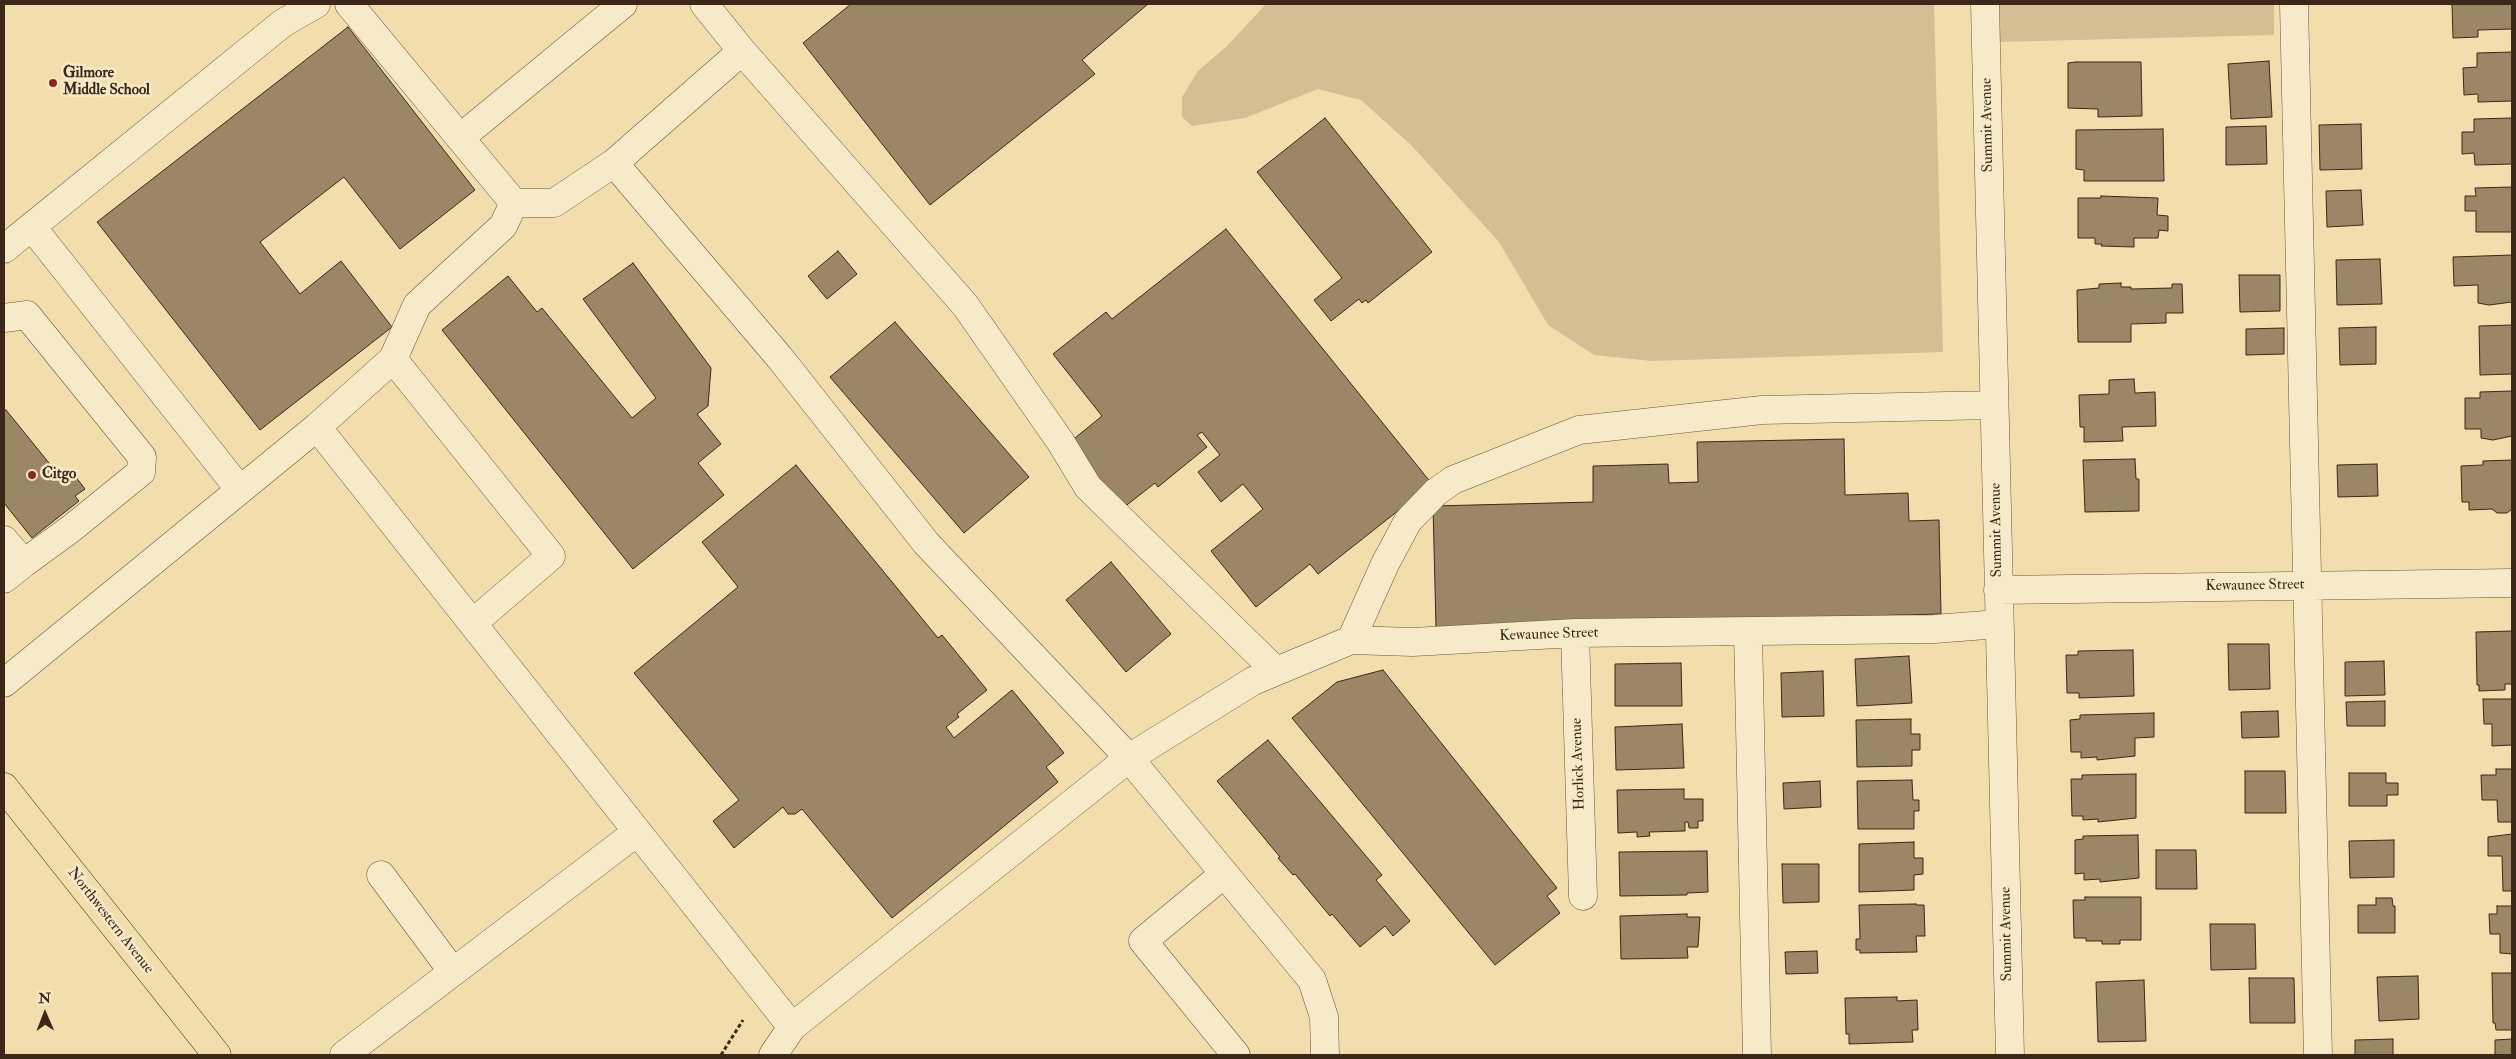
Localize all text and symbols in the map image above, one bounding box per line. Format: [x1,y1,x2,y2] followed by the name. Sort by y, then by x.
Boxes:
[63,65,150,100] place label: Gilmore Middle School
[47,77,59,89] marker: Gilmore Middle School
[1978,78,1998,172] street label: Summit Avenue
[42,466,76,484] place label: Citgo
[26,469,38,481] marker: Citgo
[1987,483,2007,577] street label: Summit Avenue
[2205,576,2305,596] street label: Kewaunee Street
[1499,624,1599,646] street label: Kewaunee Street
[1568,718,1590,810] street label: Horlick Avenue
[63,864,157,978] street label: Northwestern Avenue
[1997,887,2017,981] street label: Summit Avenue
[20,989,70,1039] north arrow
[38,990,51,1007] text: N

